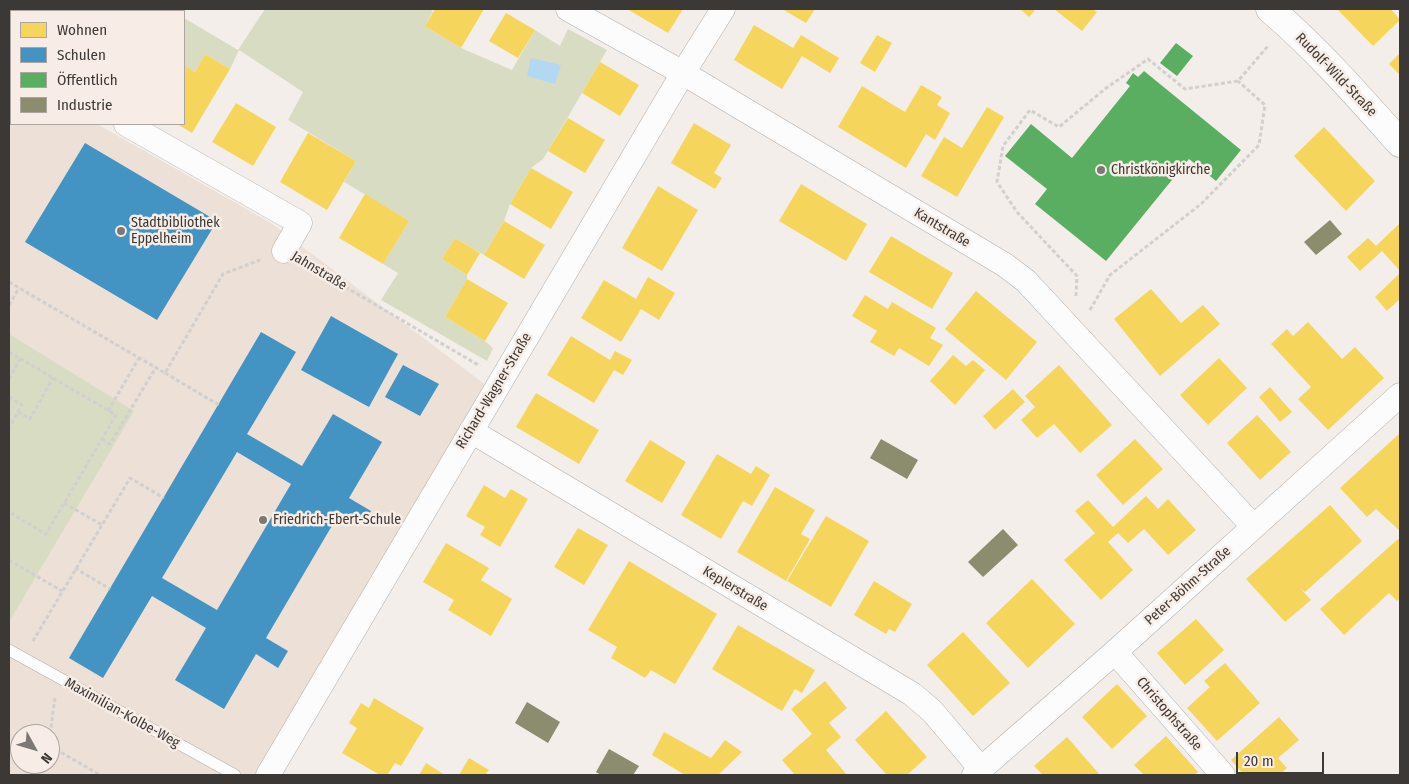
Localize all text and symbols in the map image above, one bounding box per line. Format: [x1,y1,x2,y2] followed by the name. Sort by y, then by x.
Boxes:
[10,10,185,125] legend
[57,21,107,39] text: Wohnen
[1292,30,1380,120] street label: Rudolf-Wild-Straße
[57,46,106,64] text: Schulen
[57,71,118,89] text: Öffentlich
[57,96,112,114] text: Industrie
[1111,162,1210,178] place label: Christkönigkirche
[1095,164,1107,176] marker: Christkönigkirche
[911,205,973,251] street label: Kantstraße
[131,215,220,248] place label: Stadtbibliothek Eppelheim
[115,225,127,237] marker: Stadtbibliothek Eppelheim
[288,248,350,294] street label: Jahnstraße
[453,330,535,452] street label: Richard-Wagner-Straße
[273,512,401,528] place label: Friedrich-Ebert-Schule
[257,514,269,526] marker: Friedrich-Ebert-Schule
[1142,543,1234,629] street label: Peter-Böhm-Straße
[699,563,771,615] street label: Keplerstraße
[61,674,183,752] street label: Maximilian-Kolbe-Weg
[1133,674,1205,754] street label: Christophstraße
[10,724,60,774] north arrow
[1239,742,1326,774] scale bar
[37,750,56,767] text: N
[1244,752,1274,770] text: 20 m

